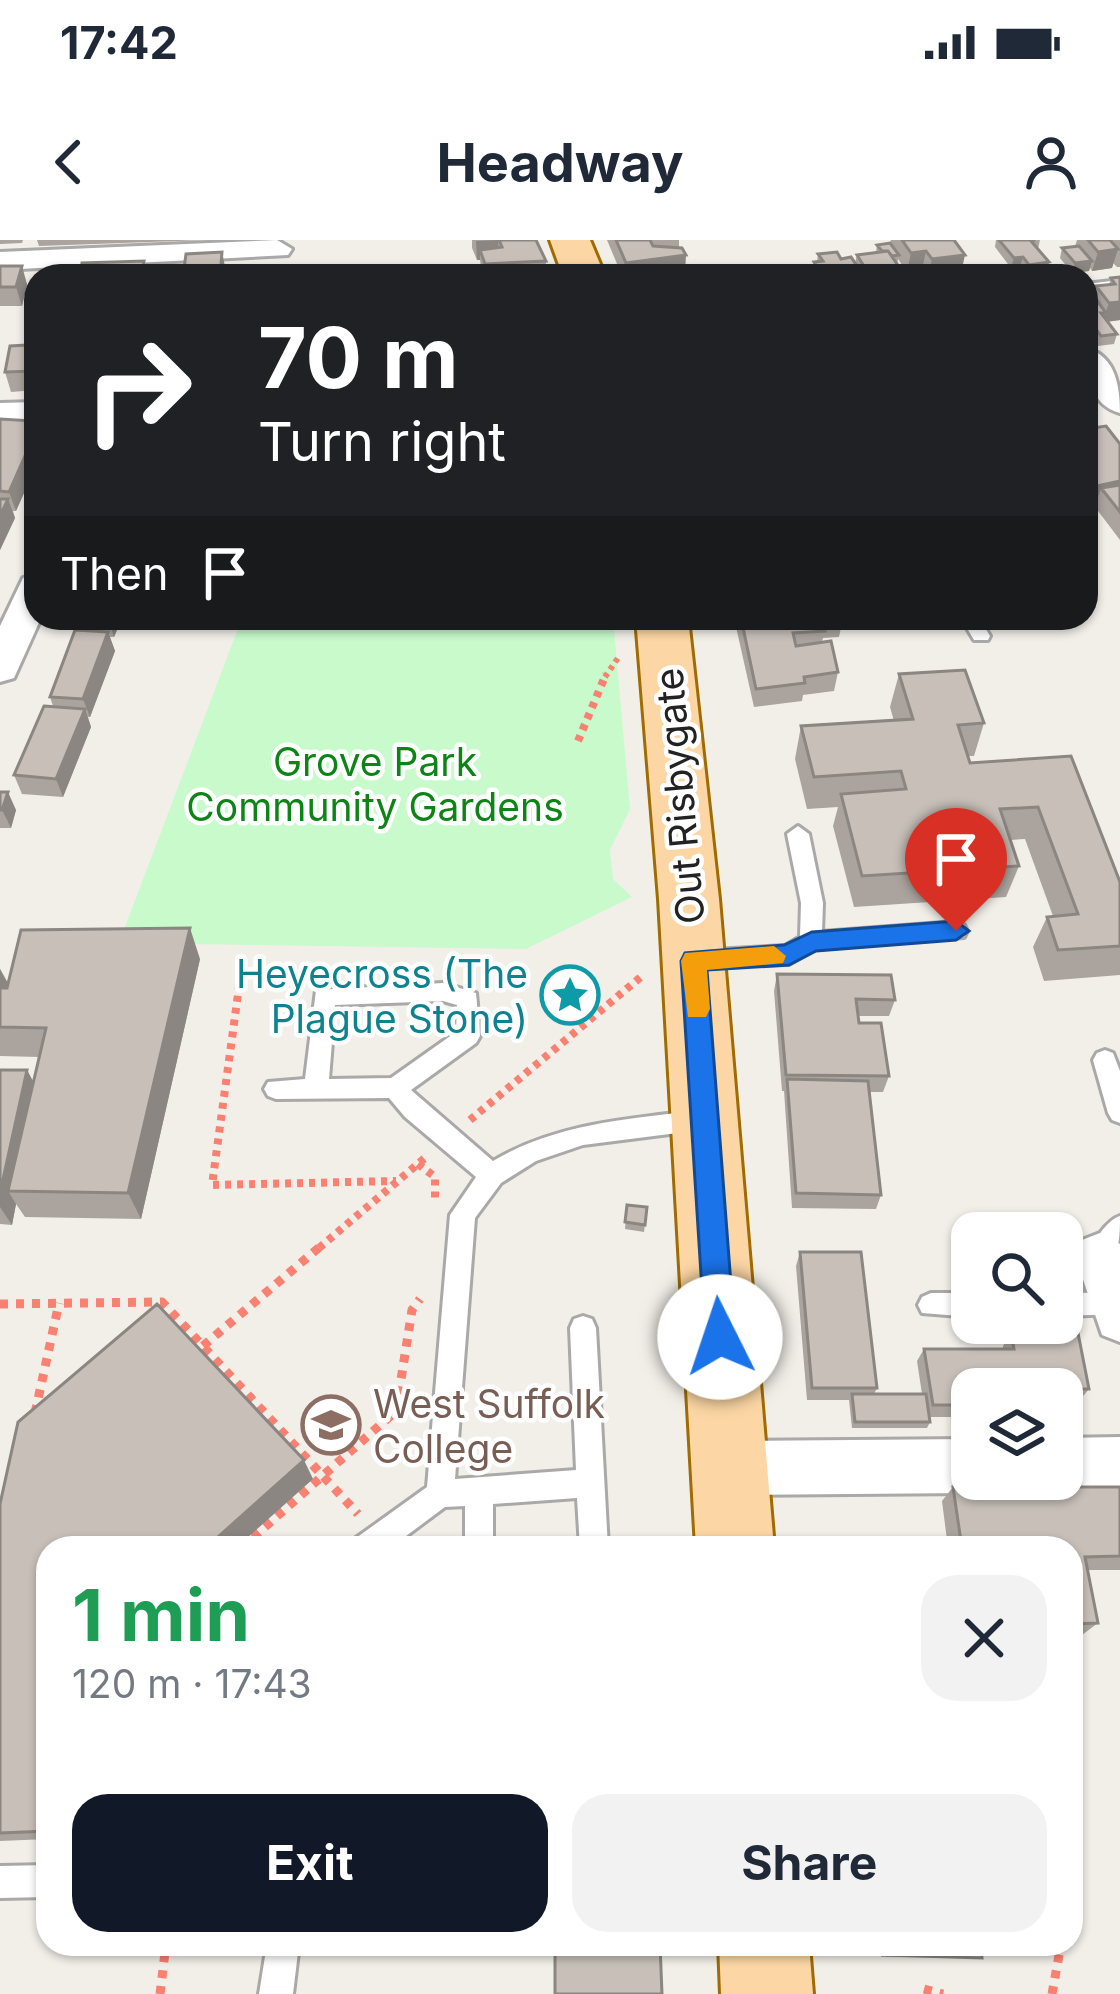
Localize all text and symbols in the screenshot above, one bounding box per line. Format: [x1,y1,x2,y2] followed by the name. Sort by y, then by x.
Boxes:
[60,15,178,70] text: 17:42
[36,129,102,195] icon: back
[1018,129,1084,195] icon: person
[436,130,684,195] text: Headway
[258,307,459,408] text: 70 m
[60,312,216,468] icon: right
[258,409,506,474] text: Turn right
[192,540,258,606] icon: arrive
[60,546,168,601] text: Then
[644,666,714,926] street label: Out Risbygate
[186,738,564,830] park label: Grove Park Community Gardens
[905,808,1007,931] pin
[923,826,989,892] icon: arrive
[236,950,528,1042] place label: Heyecross (The Plague Stone)
[539,964,601,1026] place icon: Heyecross (The Plague Stone)
[951,1212,1083,1500] map controls
[951,1212,1083,1344] button: search
[657,1274,783,1400] position arrow
[951,1368,1083,1500] button: layers
[373,1380,605,1472] place label: West Suffolk College
[300,1394,362,1456] school or university icon: West Suffolk College
[72,1571,250,1658] text: 1 min
[921,1575,1047,1701] button: close
[72,1660,312,1707] text: 120 m · 17:43
[72,1794,548,1932] button: Exit
[572,1794,1047,1932] button: Share

